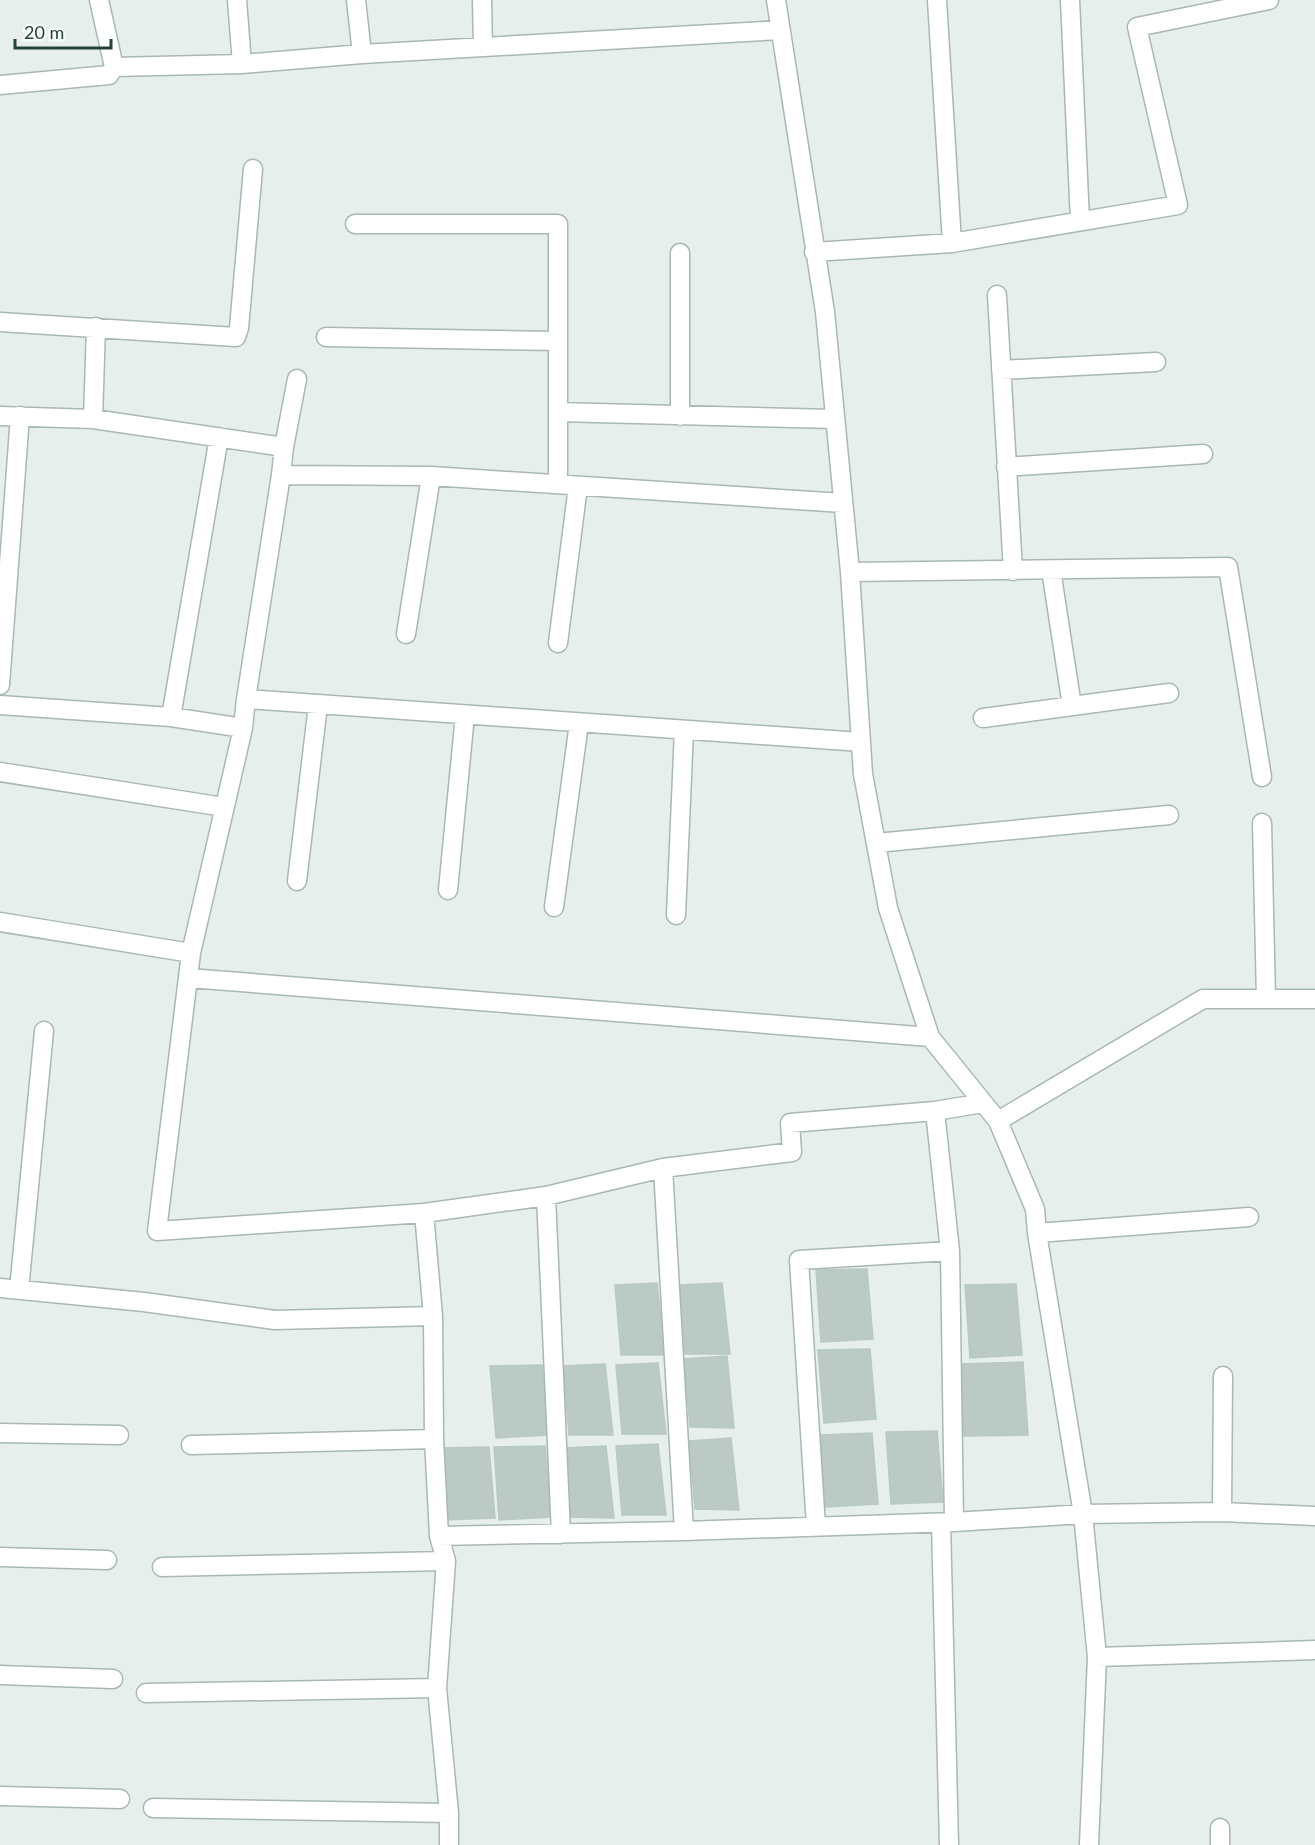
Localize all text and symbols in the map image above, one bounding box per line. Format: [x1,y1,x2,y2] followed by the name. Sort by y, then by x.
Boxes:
[15,12,111,50] scale bar
[24,21,64,43] text: 20 m

